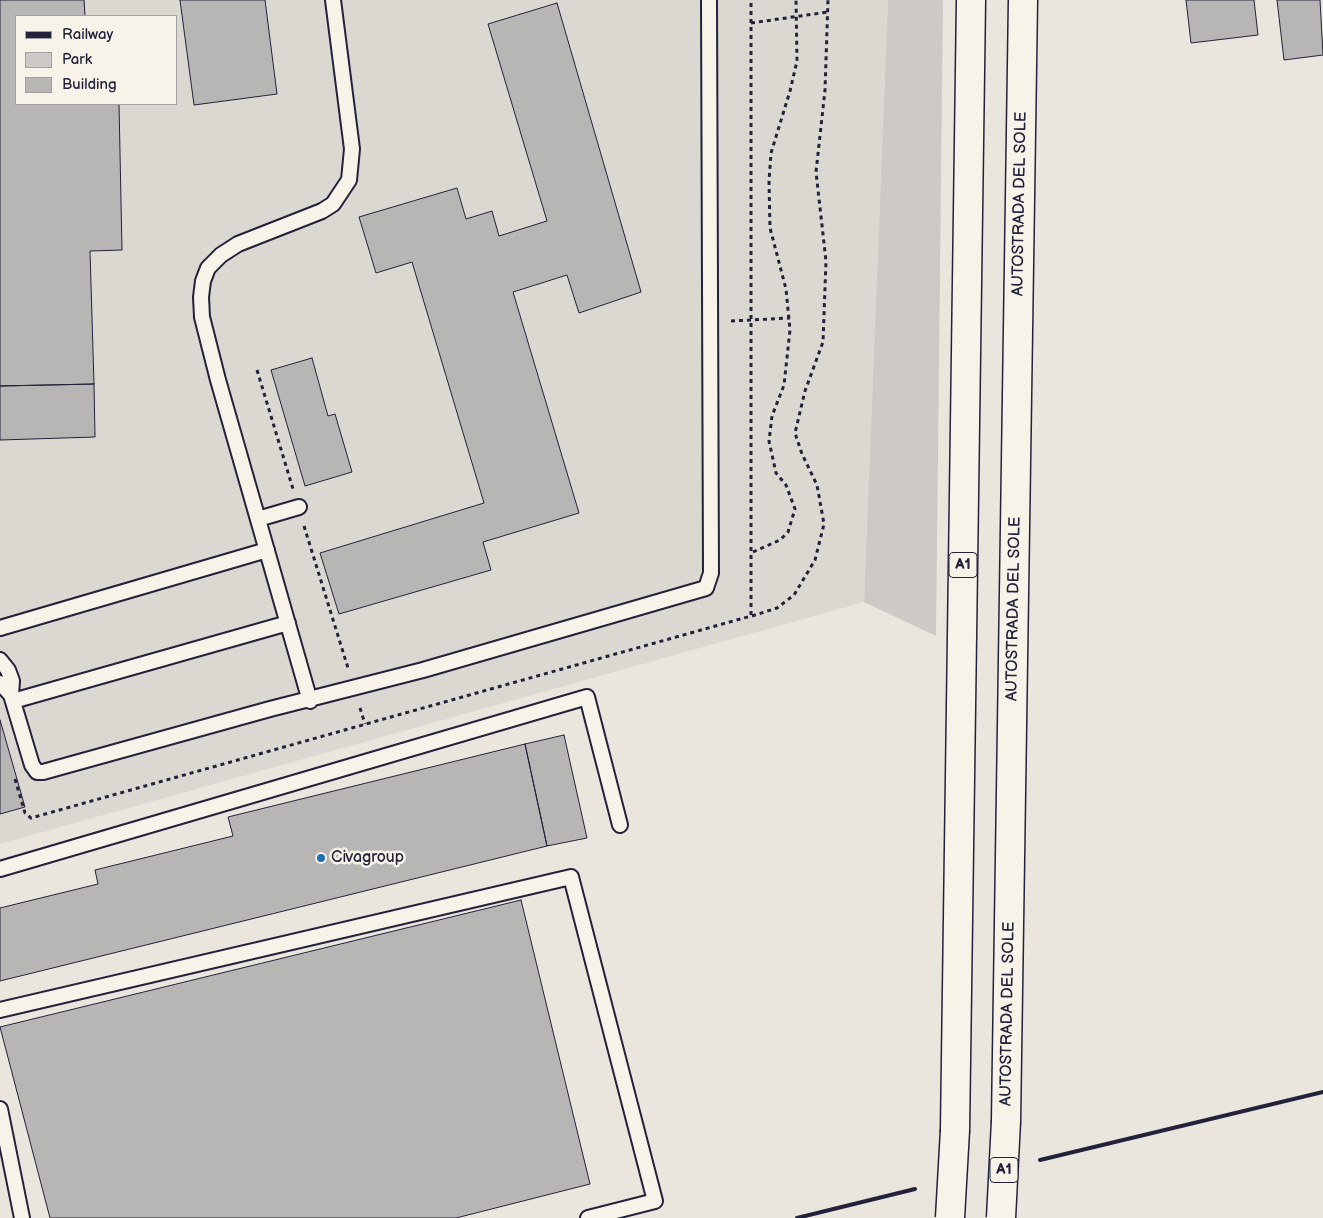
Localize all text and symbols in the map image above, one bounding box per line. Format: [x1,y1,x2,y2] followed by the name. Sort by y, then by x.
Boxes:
[15,15,178,105] legend
[62,25,113,44] text: Railway
[62,50,92,69] text: Park
[62,75,117,94] text: Building
[1009,112,1031,296] street label: AUTOSTRADA DEL SOLE
[1003,517,1025,701] street label: AUTOSTRADA DEL SOLE
[949,552,977,578] road number: A1
[331,848,404,868] place label: Civagroup
[315,852,327,864] marker: Civagroup
[997,922,1019,1106] street label: AUTOSTRADA DEL SOLE
[990,1158,1018,1182] road number: A1

